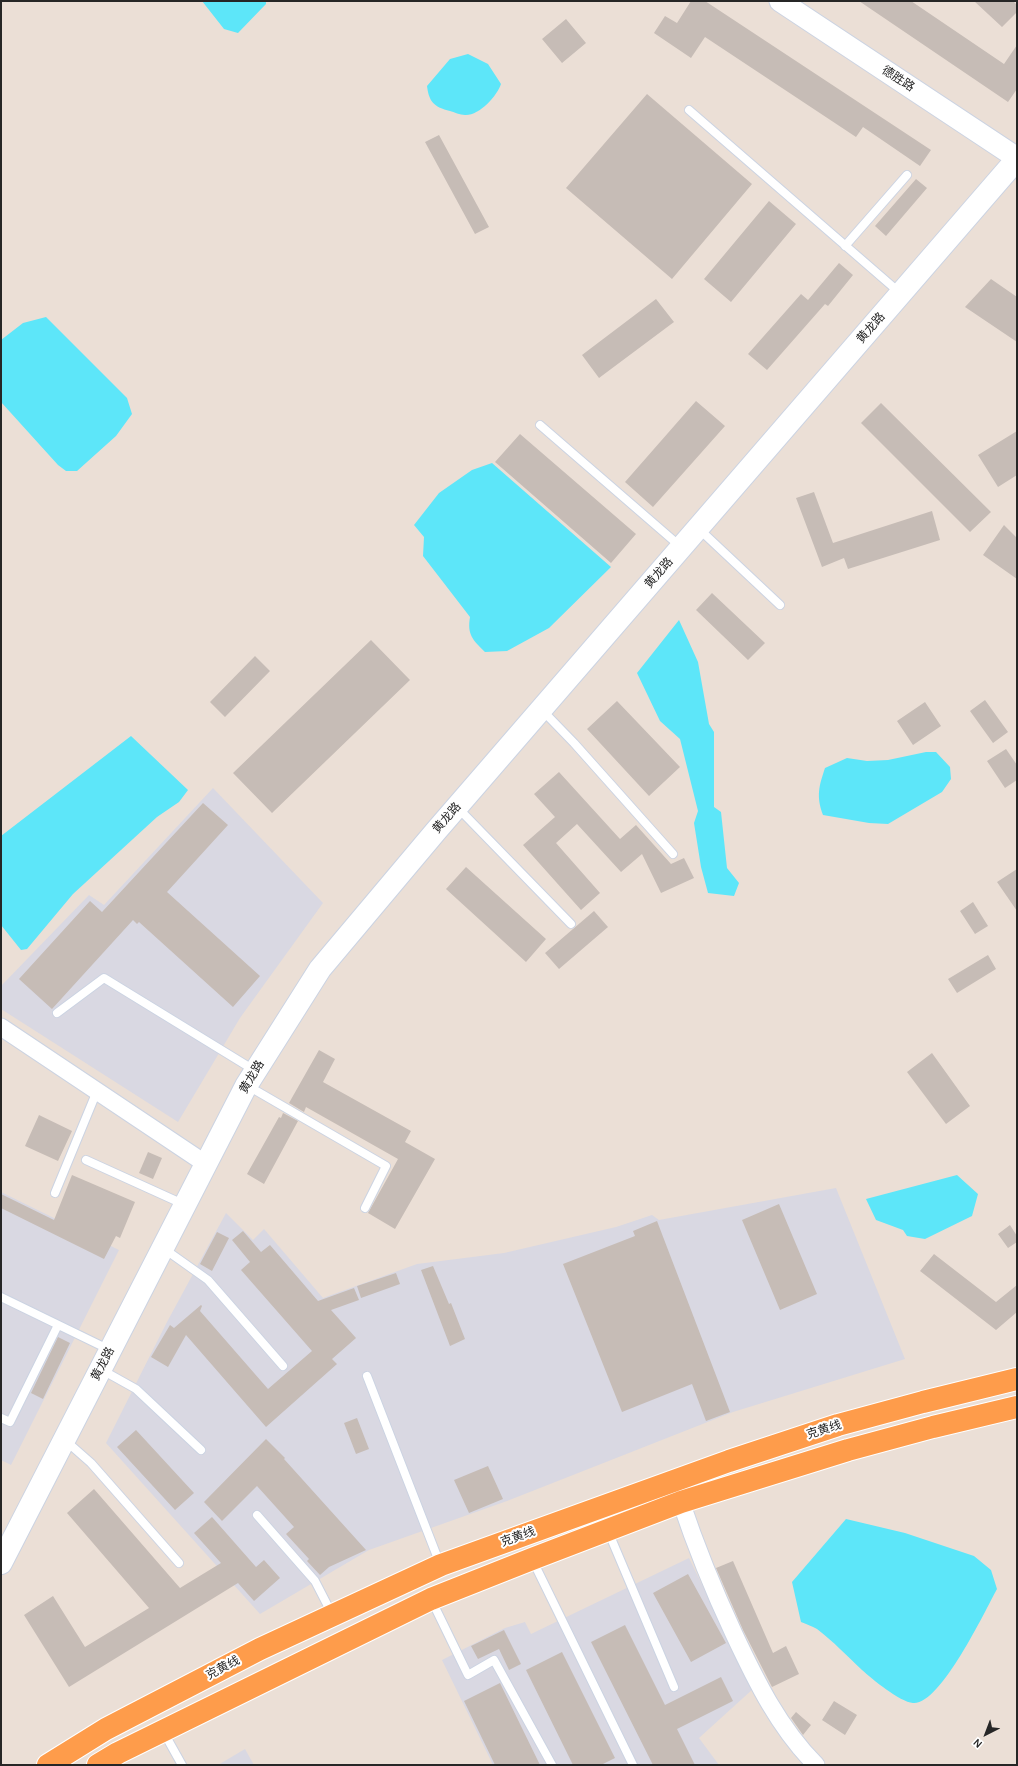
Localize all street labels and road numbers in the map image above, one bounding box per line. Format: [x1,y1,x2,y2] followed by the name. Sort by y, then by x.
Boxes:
[879,63,917,95] street label: 德胜路
[854,310,888,346] street label: 黄龙路
[642,555,676,591] street label: 黄龙路
[430,800,464,836] street label: 黄龙路
[237,1058,267,1096] street label: 黄龙路
[88,1345,118,1383] street label: 黄龙路
[805,1418,843,1442] street label: 克黄线
[499,1524,537,1550] street label: 克黄线
[204,1653,242,1683] street label: 克黄线

